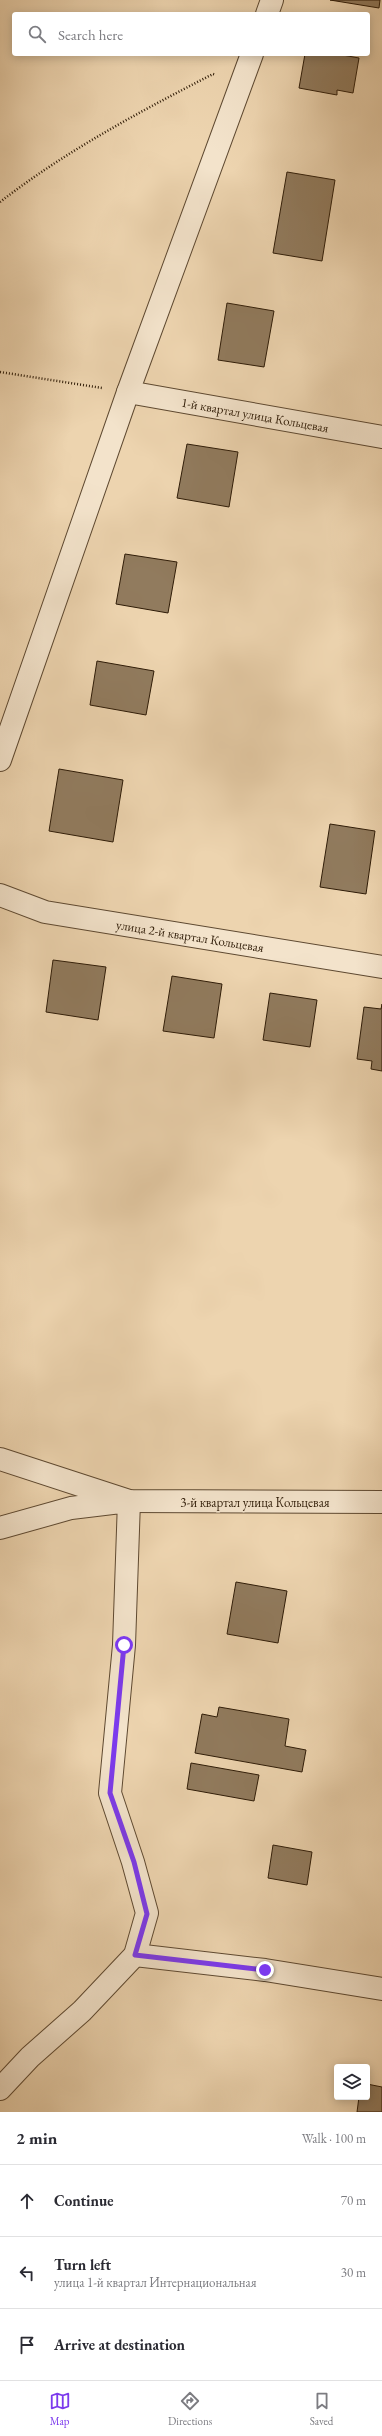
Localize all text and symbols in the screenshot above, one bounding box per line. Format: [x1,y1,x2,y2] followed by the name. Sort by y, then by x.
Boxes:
[12,12,370,56] search box
[26,23,48,45] icon: search
[58,25,123,44] text: Search here
[180,394,330,436] street label: 1-й квартал улица Кольцевая
[115,916,265,956] street label: улица 2-й квартал Кольцевая
[180,1494,330,1511] street label: 3-й квартал улица Кольцевая
[115,1636,133,1654] route start
[256,1961,274,1979] route end
[334,2064,370,2100] map controls
[334,2064,370,2100] button: layers
[16,2127,57,2149] text: 2 min
[302,2130,366,2147] text: Walk · 100 m
[16,2190,38,2212] icon: ahead
[54,2191,114,2210] text: Continue
[341,2192,366,2209] text: 70 m
[54,2255,111,2274] text: Turn left
[16,2262,38,2284] icon: left
[341,2264,366,2281] text: 30 m
[54,2274,257,2291] text: улица 1-й квартал Интернациональная
[16,2334,38,2356] icon: arrive
[54,2335,185,2354] text: Arrive at destination
[49,2390,71,2428] tab: Map
[168,2390,212,2428] tab: Directions
[310,2390,333,2428] tab: Saved

